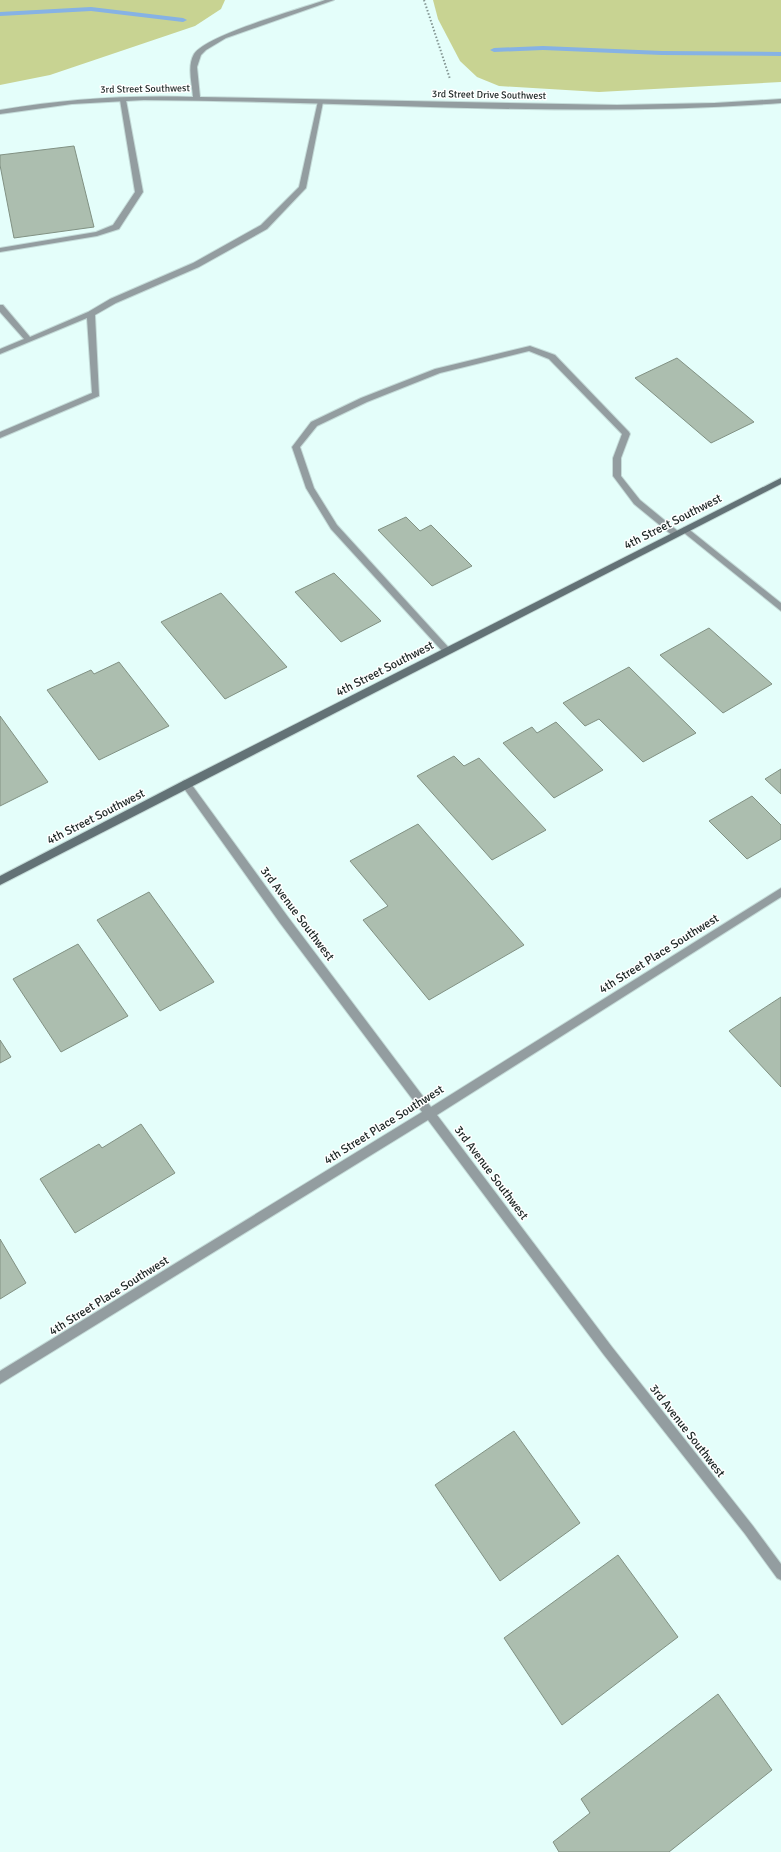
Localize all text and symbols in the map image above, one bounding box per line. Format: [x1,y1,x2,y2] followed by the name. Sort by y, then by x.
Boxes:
[100,82,190,96] street label: 3rd Street Southwest
[432,88,547,102] street label: 3rd Street Drive Southwest
[622,491,724,553] street label: 4th Street Southwest
[334,638,436,700] street label: 4th Street Southwest
[45,786,147,848] street label: 4th Street Southwest
[257,864,337,964] street label: 3rd Avenue Southwest
[596,911,722,997] street label: 4th Street Place Southwest
[321,1082,447,1168] street label: 4th Street Place Southwest
[451,1123,531,1223] street label: 3rd Avenue Southwest
[46,1253,172,1339] street label: 4th Street Place Southwest
[646,1381,728,1481] street label: 3rd Avenue Southwest

